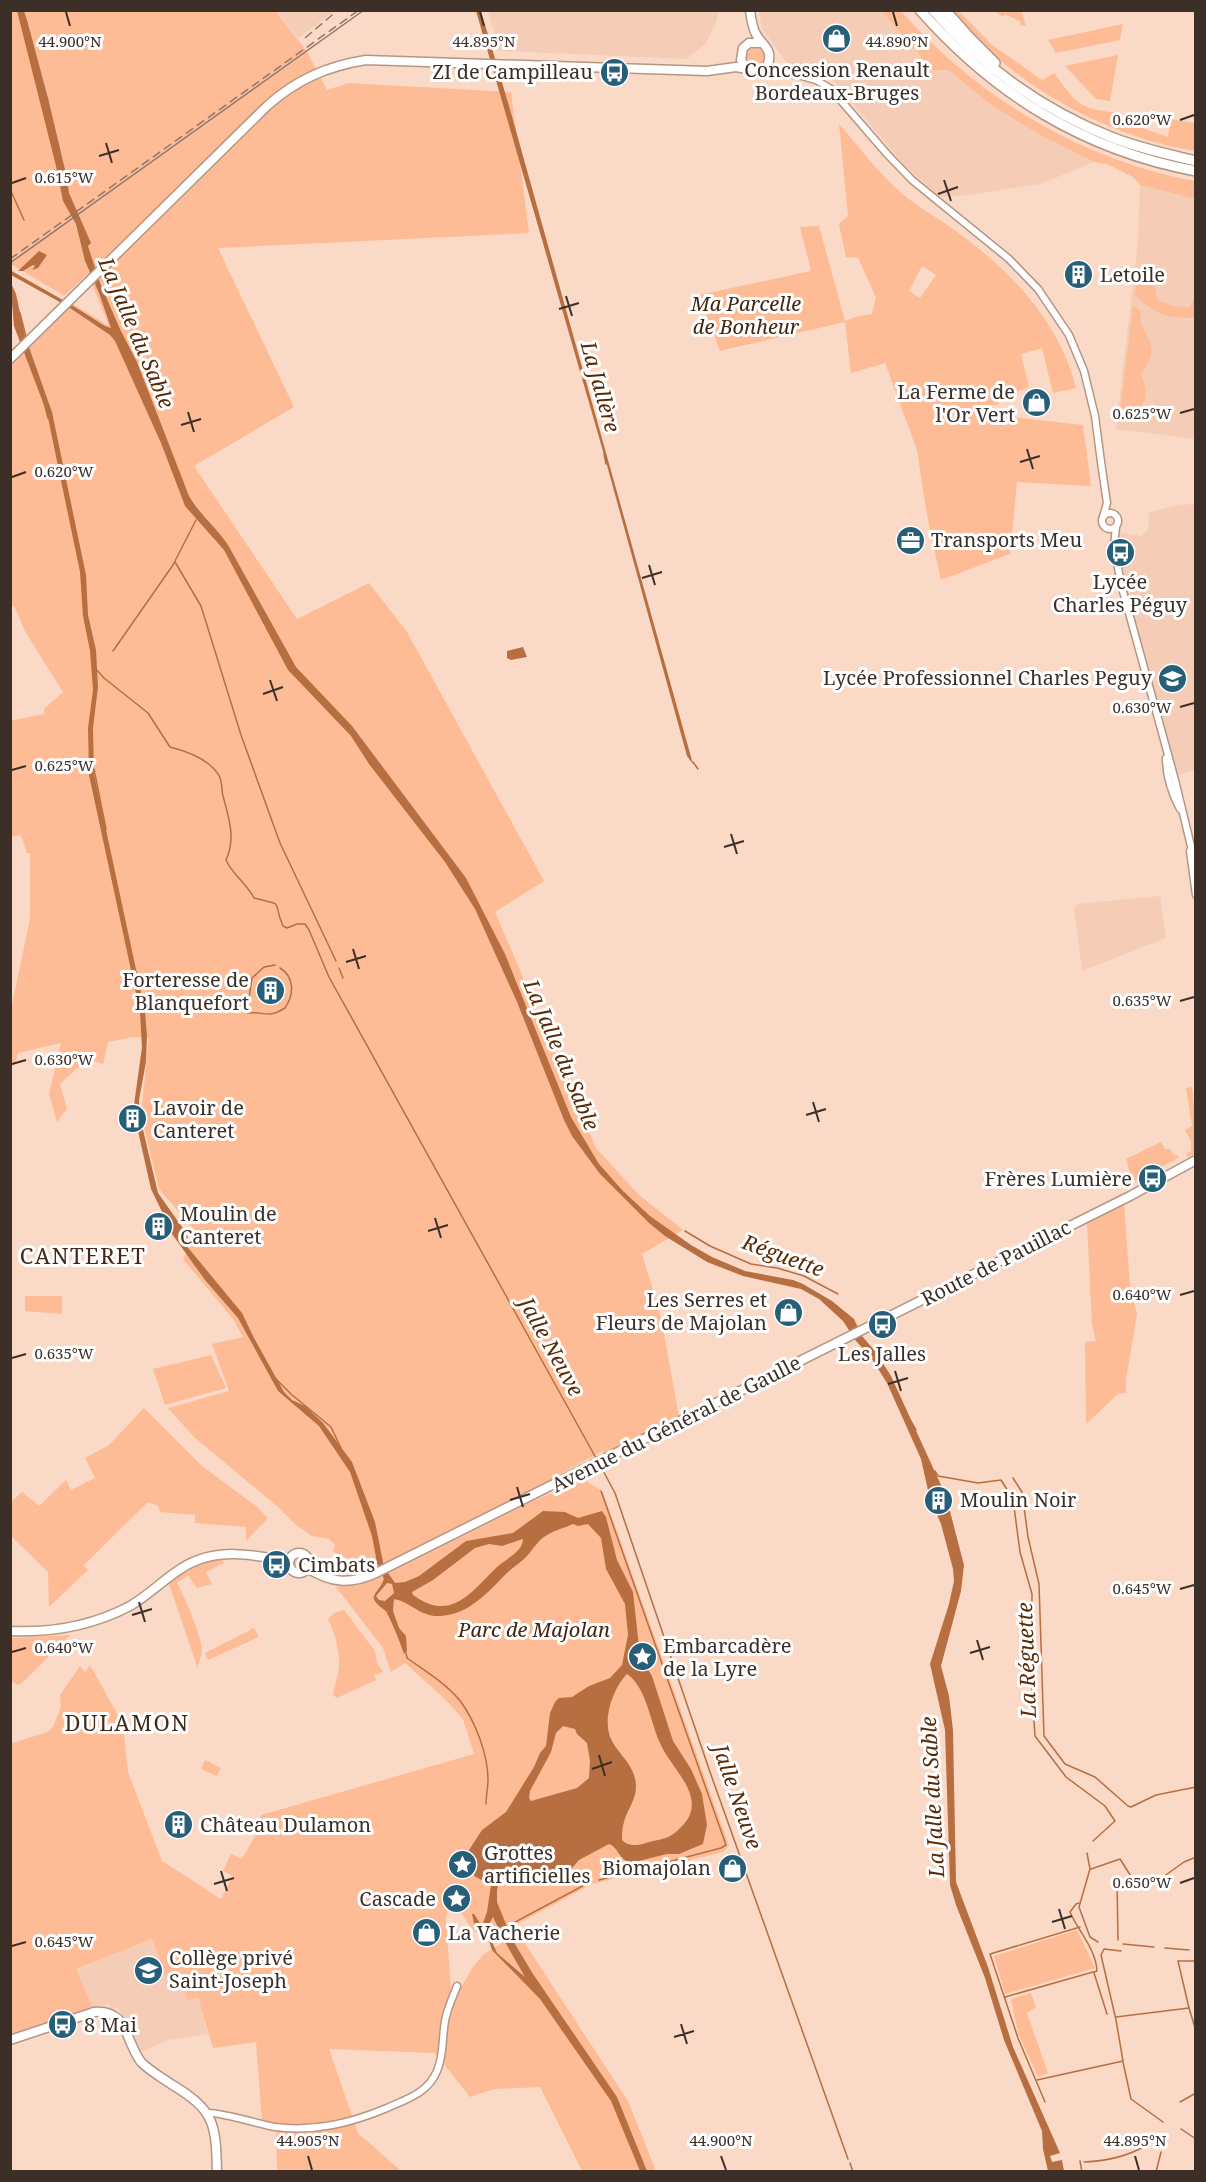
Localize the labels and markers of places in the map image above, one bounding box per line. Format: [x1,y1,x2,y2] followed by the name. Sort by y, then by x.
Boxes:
[821,23,853,55] shop icon: Concession Renault Bordeaux-Bruges
[598,56,630,88] bus stop icon: ZI de Campilleau
[744,56,930,106] place label: Concession Renault Bordeaux-Bruges
[432,58,593,85] place label: ZI de Campilleau
[1063,259,1095,291] building icon: Letoile
[1100,261,1165,288] place label: Letoile
[897,378,1015,428] place label: La Ferme de l'Or Vert
[1020,387,1052,419] shop icon: La Ferme de l'Or Vert
[894,524,926,556] office icon: Transports Meu
[931,526,1082,553] place label: Transports Meu
[1104,536,1136,568] bus stop icon: Lycée Charles Péguy
[1053,568,1188,618] place label: Lycée Charles Péguy
[1157,662,1189,694] school or university icon: Lycée Professionnel Charles Peguy
[823,664,1153,691] place label: Lycée Professionnel Charles Peguy
[122,966,249,1016] place label: Forteresse de Blanquefort
[254,975,286,1007] building icon: Forteresse de Blanquefort
[153,1094,244,1144] place label: Lavoir de Canteret
[116,1103,148,1135] building icon: Lavoir de Canteret
[1137,1163,1169,1195] bus stop icon: Frères Lumière
[984,1165,1132,1192] place label: Frères Lumière
[180,1200,277,1250] place label: Moulin de Canteret
[143,1210,175,1242] building icon: Moulin de Canteret
[596,1286,767,1336] place label: Les Serres et Fleurs de Majolan
[772,1296,804,1328] shop icon: Les Serres et Fleurs de Majolan
[866,1308,898,1340] bus stop icon: Les Jalles
[838,1340,926,1367] place label: Les Jalles
[923,1484,955,1516] building icon: Moulin Noir
[960,1486,1077,1513] place label: Moulin Noir
[261,1549,293,1581] bus stop icon: Cimbats
[298,1551,375,1578] place label: Cimbats
[663,1632,792,1682] place label: Embarcadère de la Lyre
[626,1641,658,1673] place icon: Embarcadère de la Lyre
[163,1809,195,1841] building icon: Château Dulamon
[200,1811,371,1838] place label: Château Dulamon
[484,1839,590,1889] place label: Grottes artificielles
[447,1849,479,1881] place icon: Grottes artificielles
[716,1852,748,1884] shop icon: Biomajolan
[602,1854,711,1881] place label: Biomajolan
[441,1883,473,1915] place icon: Cascade
[359,1885,436,1912] place label: Cascade
[411,1917,443,1949] shop icon: La Vacherie
[448,1919,560,1946] place label: La Vacherie
[169,1944,293,1994] place label: Collège privé Saint-Joseph
[132,1954,164,1986] school or university icon: Collège privé Saint-Joseph
[47,2009,79,2041] bus stop icon: 8 Mai
[84,2011,137,2038] place label: 8 Mai

